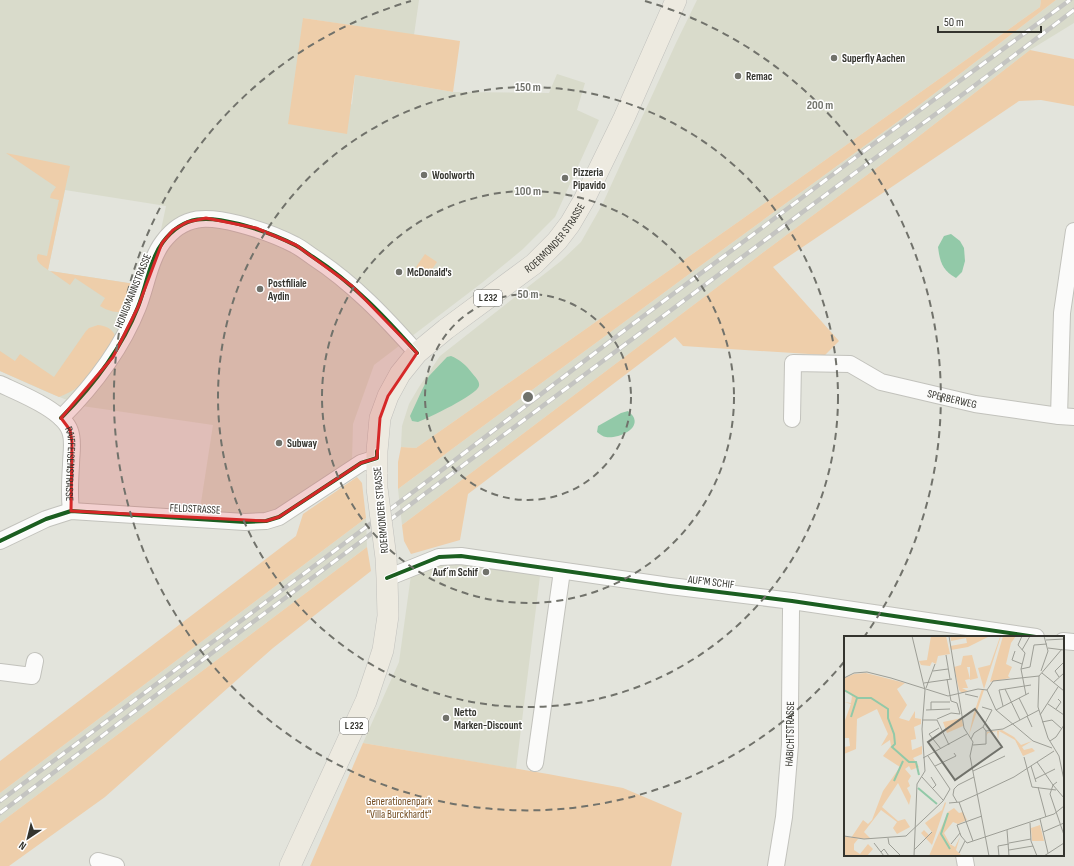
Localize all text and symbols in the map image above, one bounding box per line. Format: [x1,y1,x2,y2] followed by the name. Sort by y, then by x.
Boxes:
[938,8,1041,34] scale bar
[944,15,964,30] text: 50 m
[842,52,905,65] place label: Superfly Aachen
[829,53,839,63] marker: Superfly Aachen
[746,70,773,83] place label: Remac
[733,71,743,81] marker: Remac
[515,80,541,95] text: 150 m
[807,98,833,113] text: 200 m
[573,166,606,192] place label: Pizzeria Pipavido
[432,169,475,182] place label: Woolworth
[419,170,429,180] marker: Woolworth
[560,173,570,183] marker: Pizzeria Pipavido
[515,184,541,199] text: 100 m
[522,201,587,275] street label: ROERMONDER STRASSE
[112,252,154,330] street label: HONIGMANNSTRASSE
[407,266,452,279] place label: McDonald's
[394,267,404,277] marker: McDonald's
[267,277,307,303] place label: Postfiliale Aydin
[255,284,265,294] marker: Postfiliale Aydin
[518,287,538,302] text: 50 m
[474,290,502,306] road number: L 232
[926,387,978,411] street label: SPERBERWEG
[521,390,535,404] centre of rings
[62,424,79,501] street label: RAIFFEISENSTRASSE
[287,437,317,450] place label: Subway
[274,438,284,448] marker: Subway
[371,466,391,554] street label: ROERMONDER STRASSE
[169,501,221,517] street label: FELDSTRASSE
[432,566,479,579] place label: Auf´m Schif
[481,567,491,577] marker: Auf´m Schif
[686,573,735,591] street label: AUF'M SCHIF
[844,636,1064,856] inset map
[782,701,797,767] street label: HABICHTSTRASSE
[454,706,522,732] place label: Netto Marken-Discount
[441,713,451,723] marker: Netto Marken-Discount
[340,718,368,734] road number: L 232
[366,795,433,821] park label: Generationenpark "Villa Burckhardt"
[8,818,48,858] north arrow
[16,839,29,853] text: N

